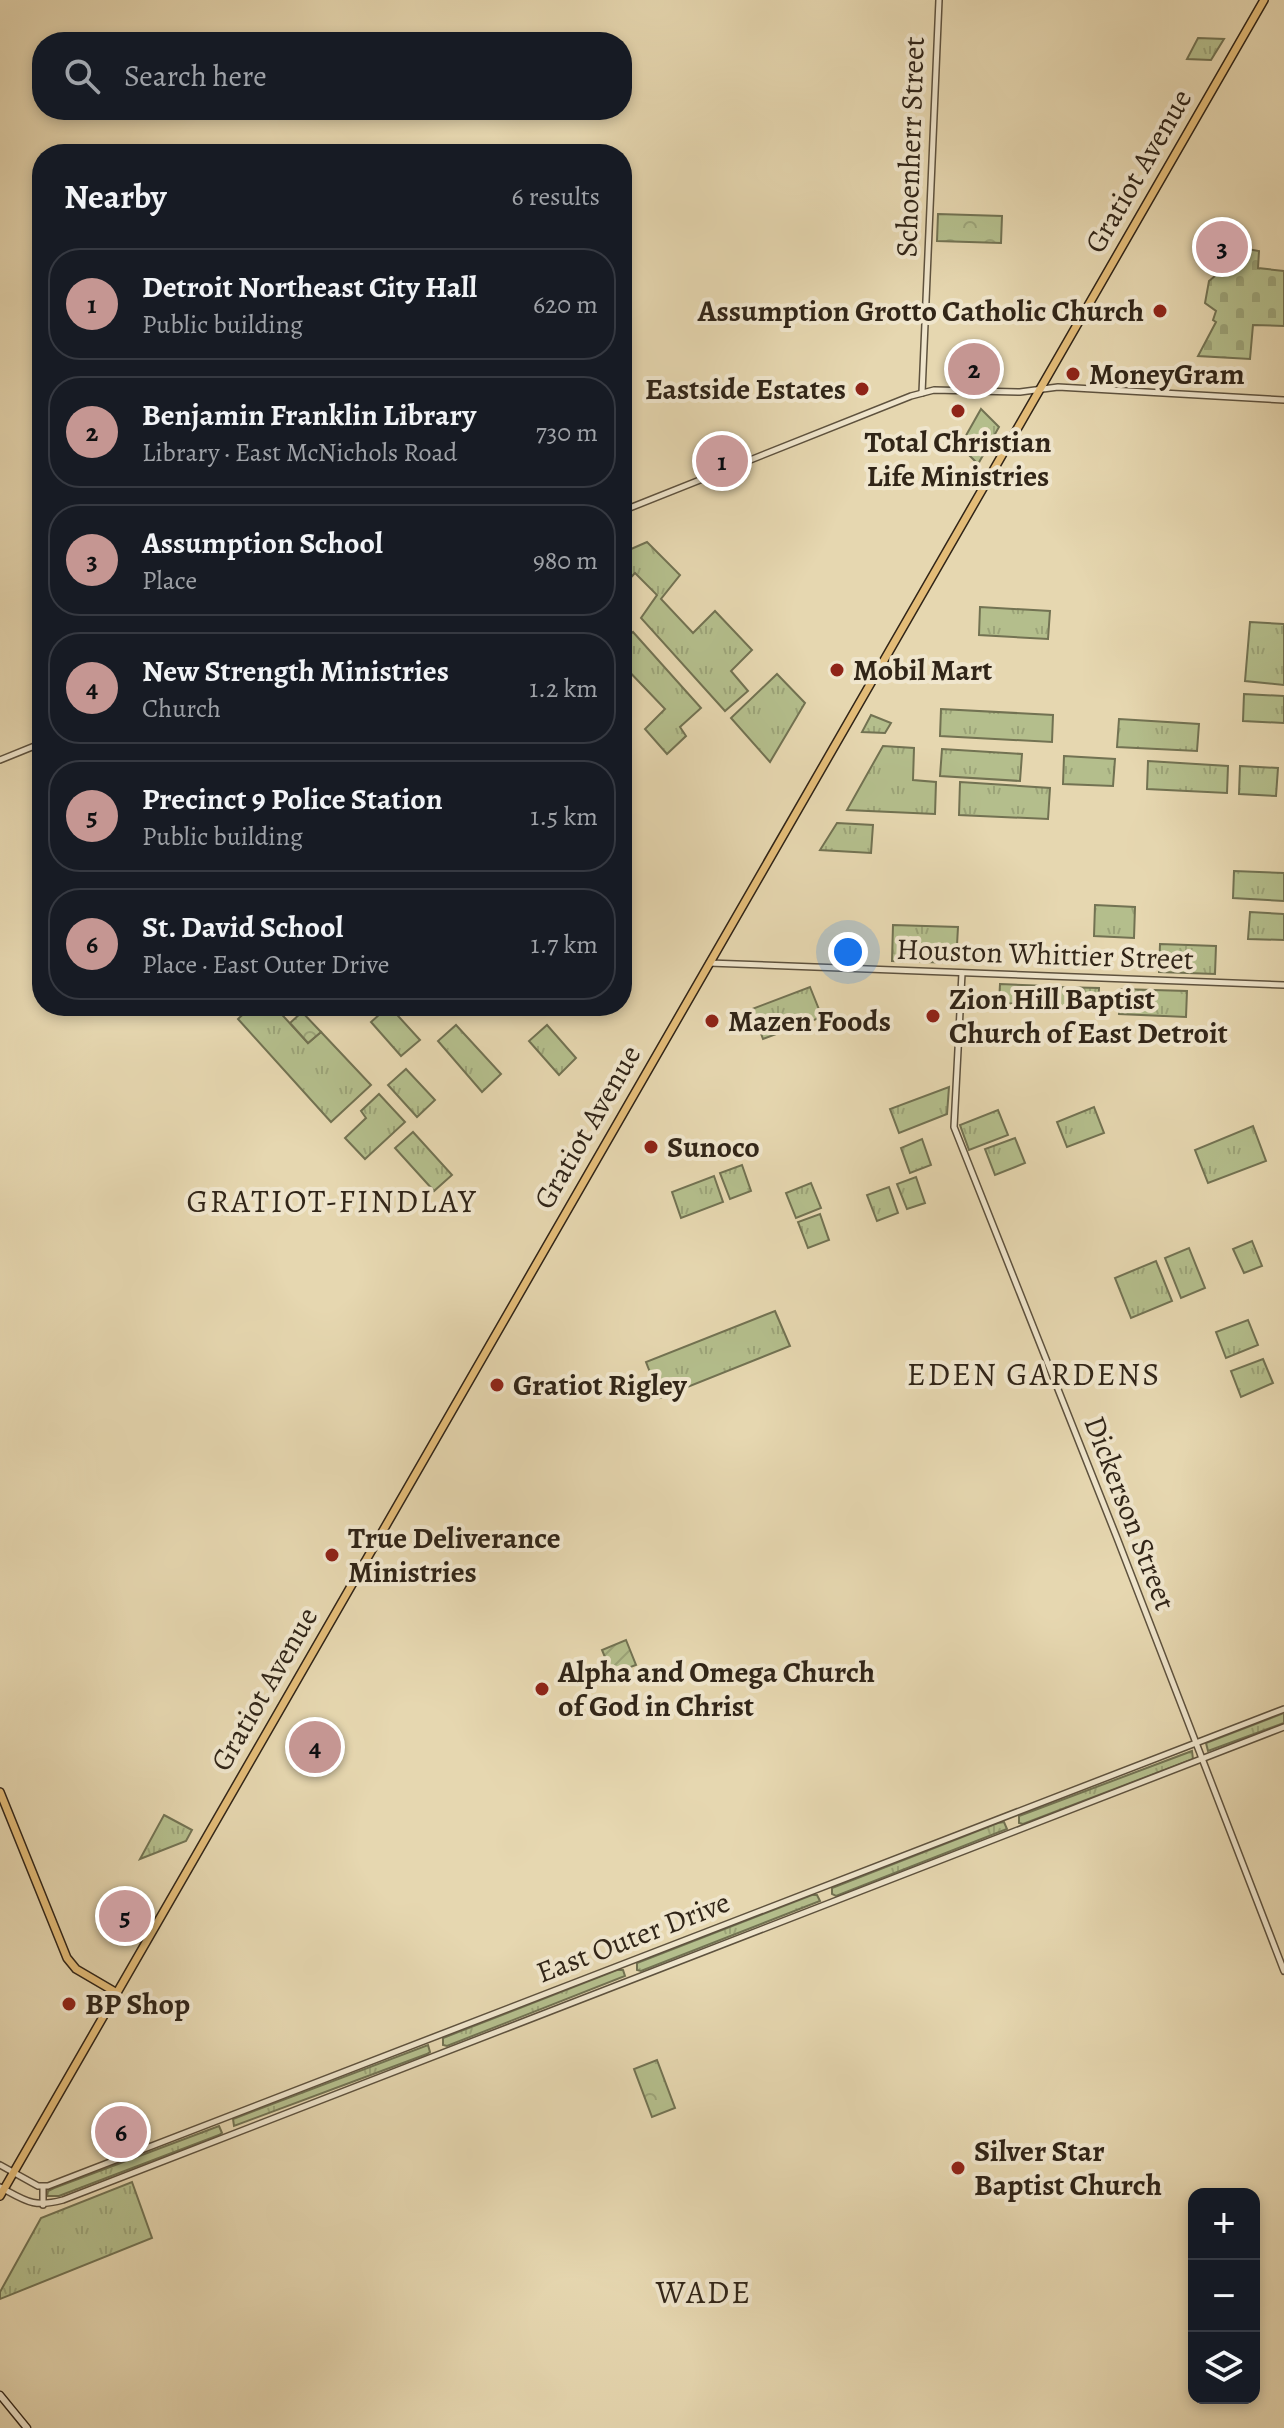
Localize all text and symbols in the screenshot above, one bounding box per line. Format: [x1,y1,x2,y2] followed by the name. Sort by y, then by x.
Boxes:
[32,32,632,120] search box
[886,36,934,258] street label: Schoenherr Street
[60,54,104,98] icon: search
[124,56,267,96] text: Search here
[1075,82,1201,260] street label: Gratiot Avenue
[64,173,167,220] text: Nearby
[512,179,600,214] text: 6 results
[1196,217,1248,277] pin: 3
[142,267,477,307] text: Detroit Northeast City Hall
[87,287,97,322] text: 1
[533,287,598,322] text: 620 m
[697,291,1144,331] place label: Assumption Grotto Catholic Church
[1151,302,1169,320] marker: Assumption Grotto Catholic Church
[142,307,303,342] text: Public building
[948,339,1000,399] pin: 2
[1089,354,1245,394] place label: MoneyGram
[1064,365,1082,383] marker: MoneyGram
[645,369,846,409] place label: Eastside Estates
[853,380,871,398] marker: Eastside Estates
[142,395,476,435] text: Benjamin Franklin Library
[949,402,967,420] marker: Total Christian Life Ministries
[86,415,98,450] text: 2
[536,415,598,450] text: 730 m
[865,422,1052,496] place label: Total Christian Life Ministries
[696,431,748,491] pin: 1
[142,435,458,470] text: Library · East McNichols Road
[142,523,383,563] text: Assumption School
[86,543,98,578] text: 3
[533,543,598,578] text: 980 m
[142,563,197,598] text: Place
[853,650,992,690] place label: Mobil Mart
[142,651,449,691] text: New Strength Ministries
[828,661,846,679] marker: Mobil Mart
[86,671,98,706] text: 4
[529,671,598,706] text: 1.2 km
[142,691,221,726] text: Church
[142,779,443,819] text: Precinct 9 Police Station
[86,799,98,834] text: 5
[530,799,598,834] text: 1.5 km
[142,819,303,854] text: Public building
[142,907,343,947] text: St. David School
[86,927,98,962] text: 6
[531,927,598,962] text: 1.7 km
[896,929,1194,979] street label: Houston Whittier Street
[828,932,868,972] your location
[142,947,389,982] text: Place · East Outer Drive
[949,979,1228,1053] place label: Zion Hill Baptist Church of East Detroit
[728,1001,891,1041] place label: Mazen Foods
[924,1007,942,1025] marker: Zion Hill Baptist Church of East Detroit
[703,1012,721,1030] marker: Mazen Foods
[524,1038,650,1216] street label: Gratiot Avenue
[667,1127,760,1167] place label: Sunoco
[642,1138,660,1156] marker: Sunoco
[186,1179,478,1223] district label: GRATIOT-FINDLAY
[907,1352,1161,1396] district label: EDEN GARDENS
[513,1365,688,1405] place label: Gratiot Rigley
[488,1376,506,1394] marker: Gratiot Rigley
[1075,1410,1185,1616] street label: Dickerson Street
[348,1518,561,1592] place label: True Deliverance Ministries
[323,1546,341,1564] marker: True Deliverance Ministries
[201,1600,327,1778] street label: Gratiot Avenue
[557,1652,875,1726] place label: Alpha and Omega Church of God in Christ
[533,1680,551,1698] marker: Alpha and Omega Church of God in Christ
[289,1717,341,1777] pin: 4
[531,1882,735,1992] street label: East Outer Drive
[99,1886,151,1946] pin: 5
[85,1984,190,2024] place label: BP Shop
[60,1995,78,2013] marker: BP Shop
[95,2102,147,2162] pin: 6
[974,2131,1162,2205] place label: Silver Star Baptist Church
[949,2159,967,2177] marker: Silver Star Baptist Church
[1188,2188,1260,2404] map controls
[1188,2188,1260,2260] button: +
[1188,2260,1260,2332] button: −
[655,2270,752,2314] district label: WADE
[1188,2332,1260,2404] button: layers

